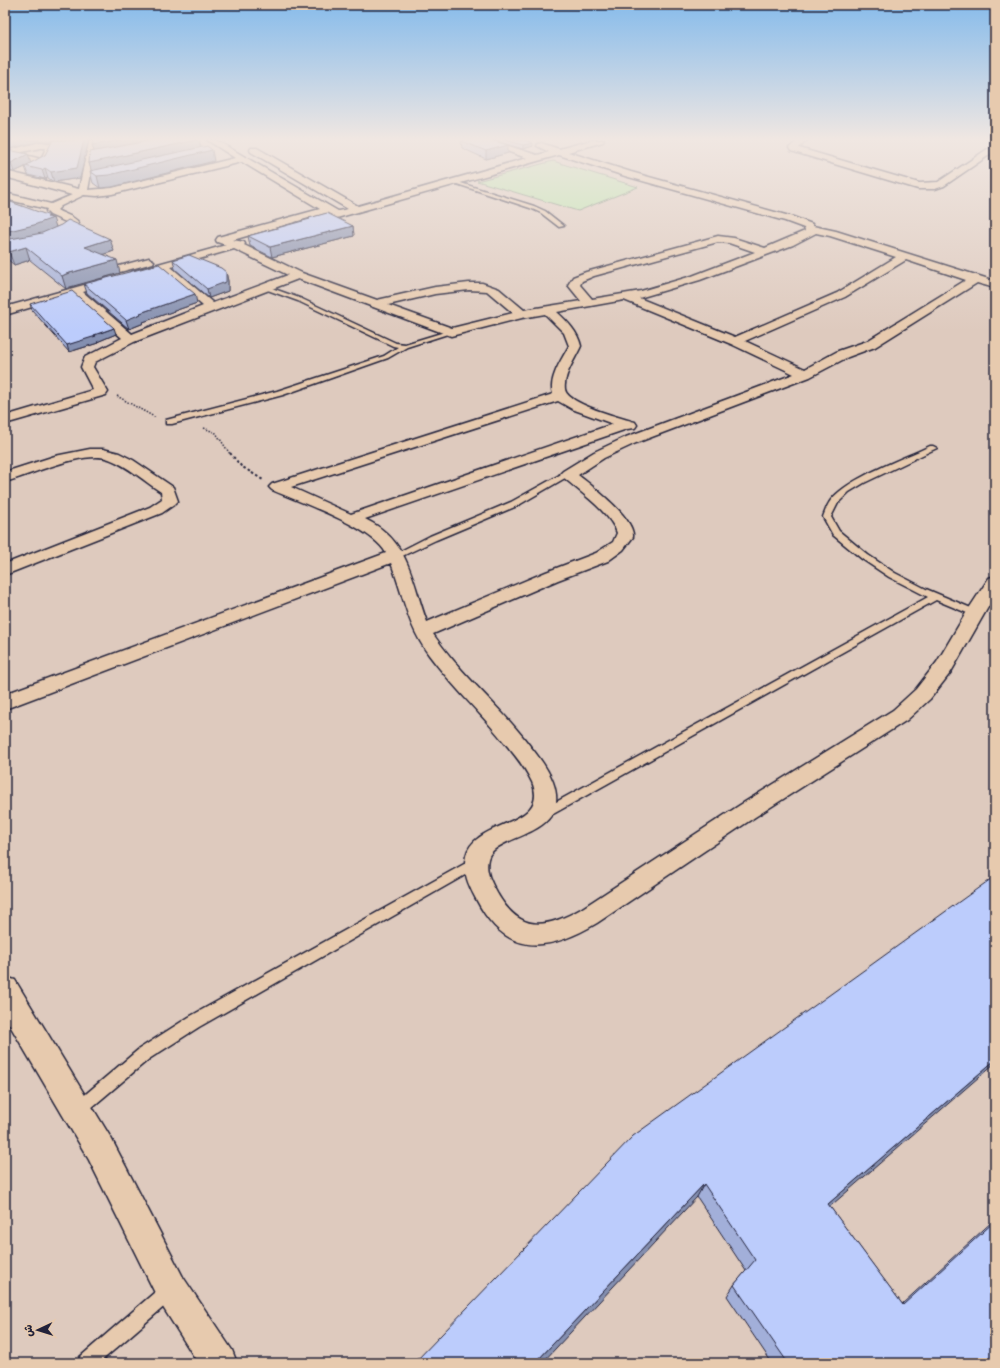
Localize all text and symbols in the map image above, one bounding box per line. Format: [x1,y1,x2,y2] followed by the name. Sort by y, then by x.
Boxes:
[18,1310,58,1350] north arrow
[22,1324,35,1337] text: ش

